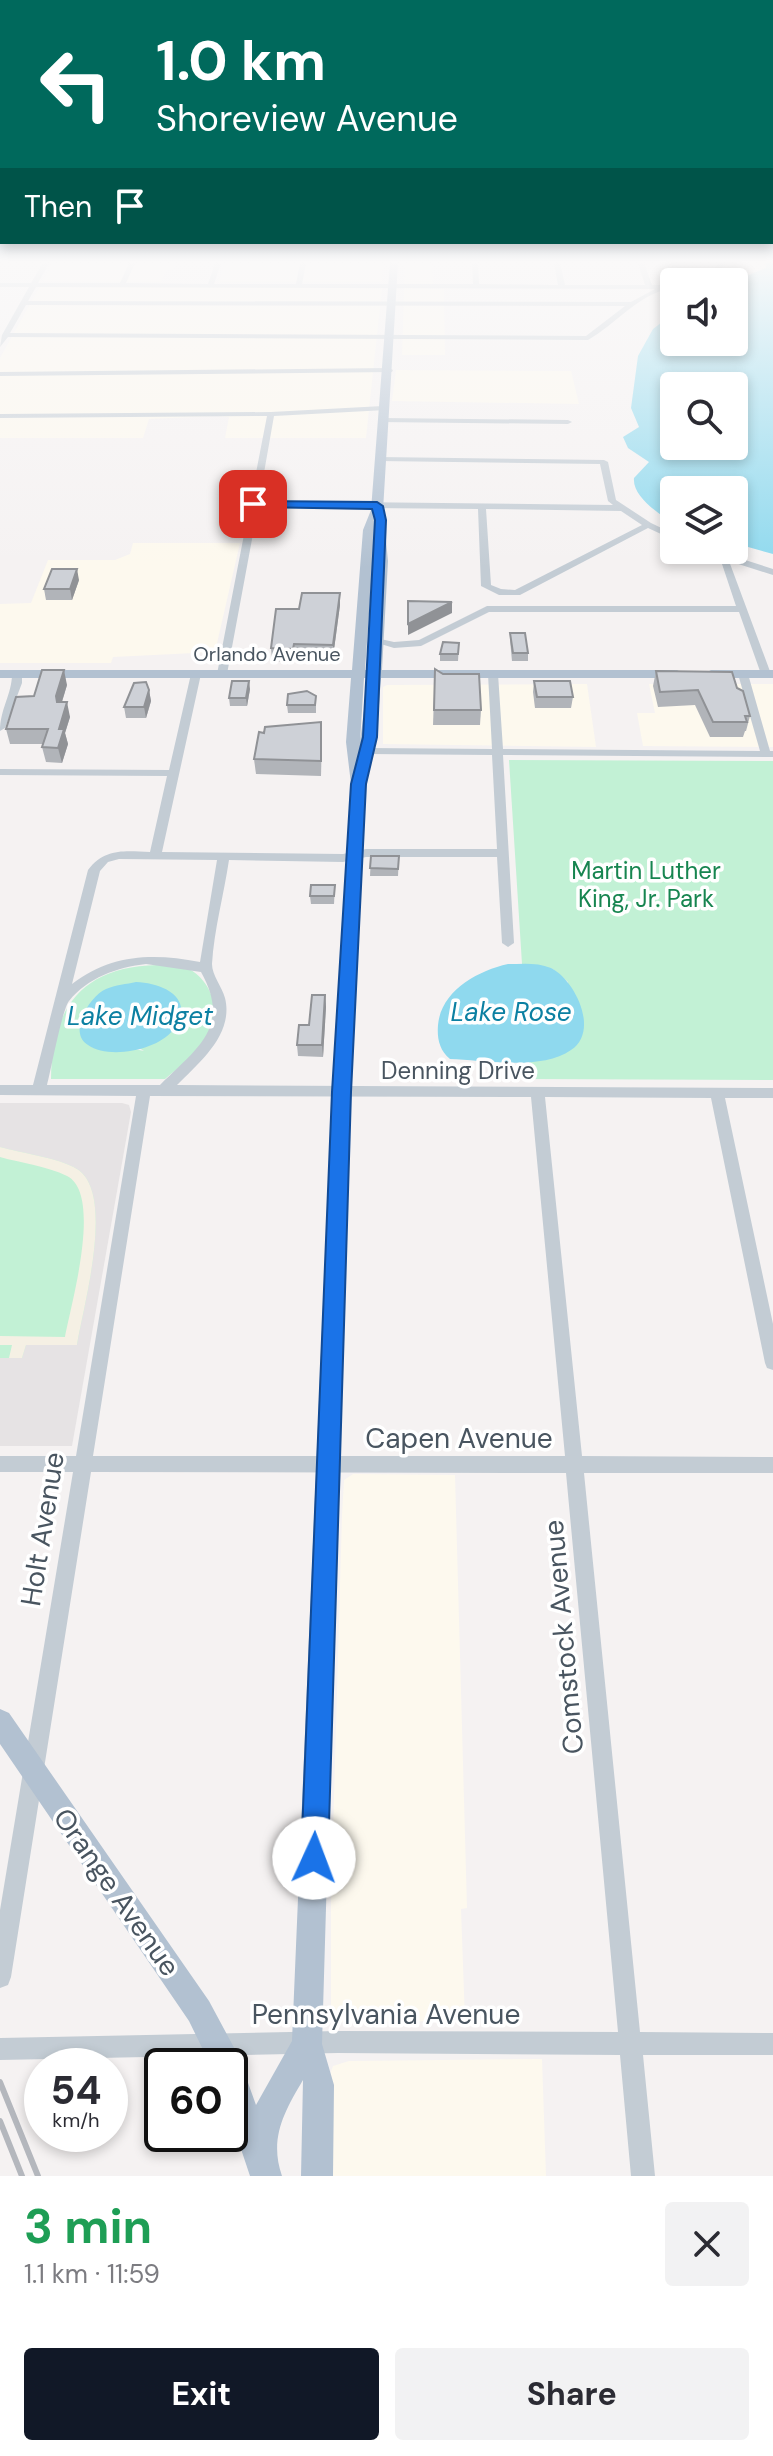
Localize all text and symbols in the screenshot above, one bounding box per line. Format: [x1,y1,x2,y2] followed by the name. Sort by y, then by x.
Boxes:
[156,24,326,97] text: 1.0 km
[24,32,128,136] icon: left
[156,95,458,142] text: Shoreview Avenue
[108,184,152,228] icon: arrive
[24,187,92,226] text: Then
[660,268,748,564] map controls
[660,268,748,356] button: sound
[660,372,748,460] button: search
[219,470,287,538] pin
[660,476,748,564] button: layers
[231,482,275,526] icon: arrive
[193,641,341,667] street label: Orlando Avenue
[571,855,721,914] park label: Martin Luther King, Jr. Park
[451,995,571,1029] water label: Lake Rose
[67,999,214,1033] water label: Lake Midget
[381,1055,535,1086] street label: Denning Drive
[365,1420,553,1457] street label: Capen Avenue
[12,1449,73,1609] street label: Holt Avenue
[535,1518,592,1756] street label: Comstock Avenue
[45,1801,188,1984] street label: Orange Avenue
[272,1816,356,1900] position arrow
[252,1996,520,2033] street label: Pennsylvania Avenue
[144,2048,248,2152] speed limit sign: 60
[51,2064,101,2116] text: 54
[52,2107,100,2133] text: km/h
[24,2195,152,2258] text: 3 min
[665,2202,749,2286] button: close
[24,2257,160,2291] text: 1.1 km · 11:59
[24,2348,379,2440] button: Exit
[395,2348,749,2440] button: Share

